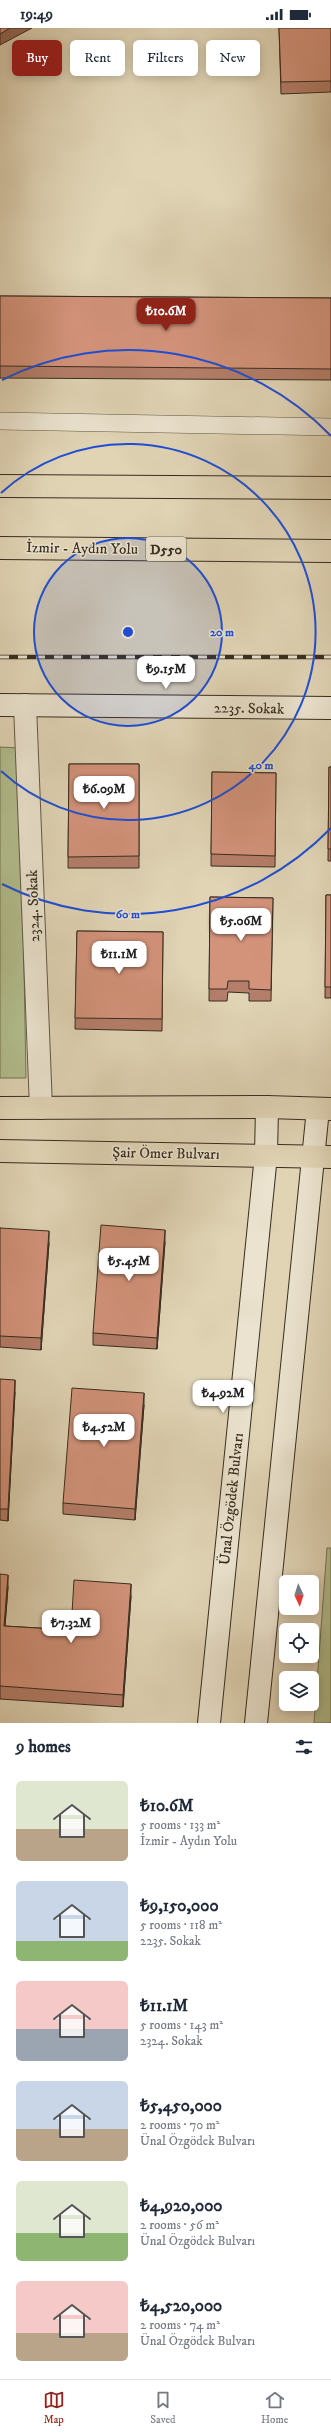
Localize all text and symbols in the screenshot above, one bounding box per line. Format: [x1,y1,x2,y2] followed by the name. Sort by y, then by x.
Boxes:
[20,5,53,24] text: 19:49
[12,40,62,76] chip: Buy
[70,40,125,76] chip: Rent
[133,40,198,76] chip: Filters
[206,40,260,76] chip: New
[133,298,199,332] pin: ₺10.6M
[146,303,186,319] text: ₺10.6M
[146,537,186,561] road number: D550
[26,538,138,559] street label: İzmir - Aydın Yolu
[121,625,135,639] centre of rings
[210,625,234,640] text: 20 m
[133,656,199,690] pin: ₺9.15M
[146,661,186,677] text: ₺9.15M
[214,698,285,719] street label: 2235. Sokak
[248,758,273,773] text: 40 m
[71,776,137,810] pin: ₺6.09M
[83,781,125,797] text: ₺6.09M
[23,869,44,943] street label: 2324. Sokak
[116,907,140,922] text: 60 m
[208,908,274,942] pin: ₺5.06M
[220,913,262,929] text: ₺5.06M
[86,941,152,975] pin: ₺11.1M
[101,946,137,962] text: ₺11.1M
[112,1143,220,1164] street label: Şair Ömer Bulvarı
[96,1248,162,1282] pin: ₺5.45M
[108,1253,150,1269] text: ₺5.45M
[190,1380,256,1414] pin: ₺4.92M
[201,1385,245,1401] text: ₺4.92M
[71,1414,137,1448] pin: ₺4.52M
[83,1419,125,1435] text: ₺4.52M
[215,1432,248,1566] street label: Ünal Özgödek Bulvarı
[279,1575,319,1615] north arrow
[279,1575,319,1711] map controls
[38,1610,104,1644] pin: ₺7.32M
[51,1615,91,1631] text: ₺7.32M
[279,1623,319,1663] button: locate
[279,1671,319,1711] button: layers
[16,1736,71,1758] text: 9 homes
[293,1736,315,1758] icon: filters
[140,1795,193,1817] text: ₺10.6M
[48,1797,96,1845] icon: home
[140,1817,220,1833] text: 5 rooms · 133 m²
[140,1833,237,1849] text: İzmir - Aydın Yolu
[140,1895,219,1917] text: ₺9,150,000
[48,1897,96,1945] icon: home
[140,1917,222,1933] text: 5 rooms · 118 m²
[140,1933,201,1949] text: 2235. Sokak
[140,1995,188,2017] text: ₺11.1M
[48,1997,96,2045] icon: home
[140,2017,223,2033] text: 5 rooms · 143 m²
[140,2033,203,2049] text: 2324. Sokak
[140,2095,222,2117] text: ₺5,450,000
[48,2097,96,2145] icon: home
[140,2117,220,2133] text: 2 rooms · 70 m²
[140,2133,255,2149] text: Ünal Özgödek Bulvarı
[140,2195,223,2217] text: ₺4,920,000
[48,2197,96,2245] icon: home
[140,2217,219,2233] text: 2 rooms · 56 m²
[140,2233,255,2249] text: Ünal Özgödek Bulvarı
[140,2295,222,2317] text: ₺4,520,000
[48,2297,96,2345] icon: home
[140,2317,220,2333] text: 2 rooms · 74 m²
[140,2333,255,2349] text: Ünal Özgödek Bulvarı
[43,2389,65,2427] tab: Map
[150,2389,176,2427] tab: Saved
[261,2389,288,2427] tab: Home

